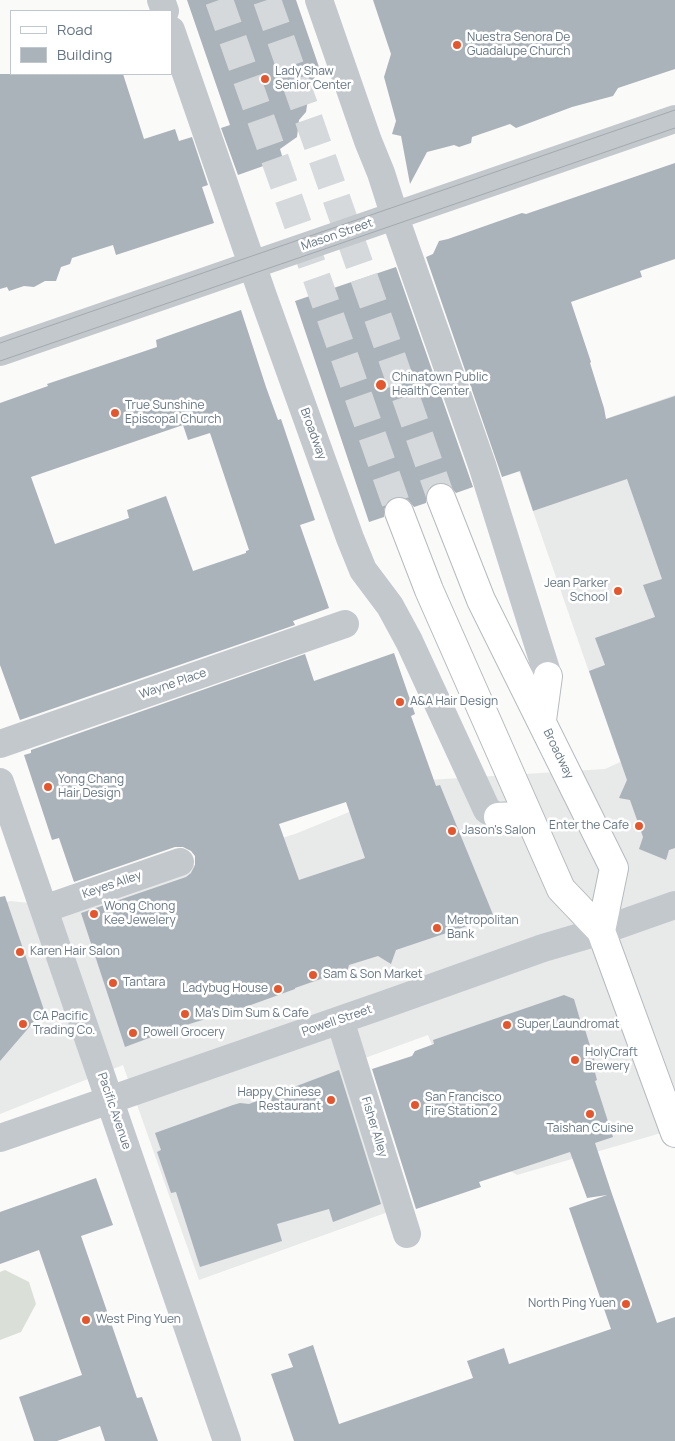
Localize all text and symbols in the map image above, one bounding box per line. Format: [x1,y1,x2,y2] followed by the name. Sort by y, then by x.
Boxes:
[10,10,172,75] legend
[57,19,93,40] text: Road
[467,31,570,59] place label: Nuestra Senora De Guadalupe Church
[451,39,463,51] marker: Nuestra Senora De Guadalupe Church
[57,44,112,65] text: Building
[275,65,351,93] place label: Lady Shaw Senior Center
[259,73,271,85] marker: Lady Shaw Senior Center
[299,216,375,254] street label: Mason Street
[392,371,488,399] place label: Chinatown Public Health Center
[374,378,388,392] marker: Chinatown Public Health Center
[125,399,221,427] place label: True Sunshine Episcopal Church
[297,406,329,462] street label: Broadway
[109,407,121,419] marker: True Sunshine Episcopal Church
[544,577,608,605] place label: Jean Parker School
[612,585,624,597] marker: Jean Parker School
[138,666,208,702] street label: Wayne Place
[410,695,498,709] place label: A&A Hair Design
[394,696,406,708] marker: A&A Hair Design
[540,727,576,781] street label: Broadway
[58,773,124,801] place label: Yong Chang Hair Design
[42,781,54,793] marker: Yong Chang Hair Design
[549,819,629,833] place label: Enter the Cafe
[633,820,645,832] marker: Enter the Cafe
[462,824,536,838] place label: Jason's Salon
[446,825,458,837] marker: Jason's Salon
[80,868,144,902] street label: Keyes Alley
[104,900,176,928] place label: Wong Chong Kee Jewelery
[88,908,100,920] marker: Wong Chong Kee Jewelery
[447,914,519,942] place label: Metropolitan Bank
[431,922,443,934] marker: Metropolitan Bank
[30,945,120,959] place label: Karen Hair Salon
[14,946,26,958] marker: Karen Hair Salon
[323,968,423,982] place label: Sam & Son Market
[307,969,319,981] marker: Sam & Son Market
[123,976,165,990] place label: Tantara
[107,977,119,989] marker: Tantara
[182,982,268,996] place label: Ladybug House
[272,983,284,995] marker: Ladybug House
[300,1002,374,1040] street label: Powell Street
[195,1007,309,1021] place label: Ma's Dim Sum & Cafe
[179,1008,191,1020] marker: Ma's Dim Sum & Cafe
[33,1010,95,1038] place label: CA Pacific Trading Co.
[17,1018,29,1030] marker: CA Pacific Trading Co.
[517,1018,619,1032] place label: Super Laundromat
[501,1019,513,1031] marker: Super Laundromat
[143,1026,225,1040] place label: Powell Grocery
[127,1027,139,1039] marker: Powell Grocery
[585,1046,638,1074] place label: HolyCraft Brewery
[569,1054,581,1066] marker: HolyCraft Brewery
[94,1071,134,1151] street label: Pacific Avenue
[237,1086,321,1114] place label: Happy Chinese Restaurant
[425,1091,502,1119] place label: San Francisco Fire Station 2
[325,1094,337,1106] marker: Happy Chinese Restaurant
[358,1095,390,1159] street label: Fisher Alley
[409,1099,421,1111] marker: San Francisco Fire Station 2
[584,1108,596,1120] marker: Taishan Cuisine
[546,1122,634,1136] place label: Taishan Cuisine
[528,1297,616,1311] place label: North Ping Yuen
[620,1298,632,1310] marker: North Ping Yuen
[96,1313,181,1327] place label: West Ping Yuen
[80,1314,92,1326] marker: West Ping Yuen

